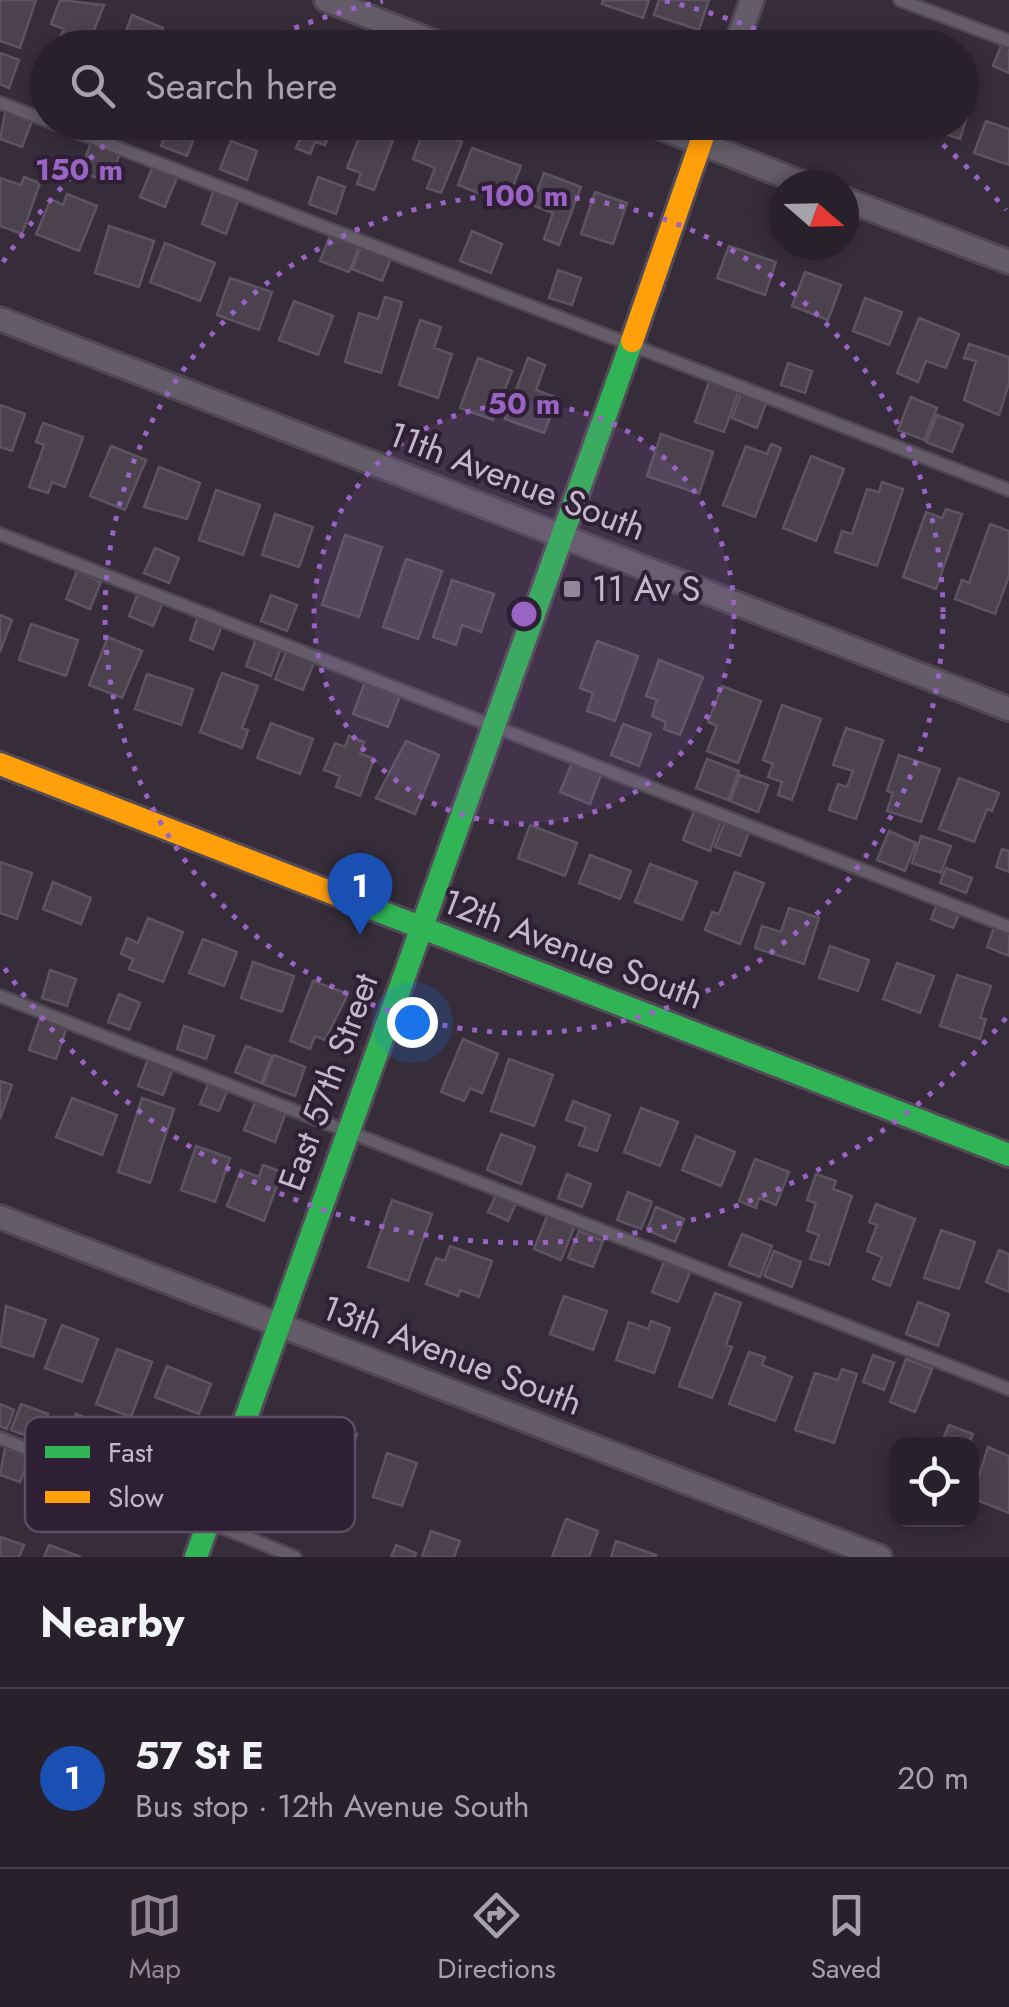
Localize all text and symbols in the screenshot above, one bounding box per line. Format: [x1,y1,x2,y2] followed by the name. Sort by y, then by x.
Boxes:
[30,30,979,140] search box
[65,58,120,113] icon: search
[145,58,337,113] text: Search here
[35,148,123,191] text: 150 m
[769,170,859,260] north arrow
[480,174,568,217] text: 100 m
[488,382,560,425] text: 50 m
[381,409,653,553] street label: 11th Avenue South
[592,564,700,614] place label: 11 Av S
[561,578,583,600] marker: 11 Av S
[506,596,542,632] centre of rings
[328,852,392,935] pin: 1
[435,876,711,1022] street label: 12th Avenue South
[266,966,391,1198] street label: East 57th Street
[387,997,438,1048] your location
[315,1282,589,1428] street label: 13th Avenue South
[25,1417,355,1532] legend
[108,1432,153,1473] text: Fast
[889,1437,979,1527] map controls
[889,1437,979,1527] button: locate
[108,1477,164,1518] text: Slow
[40,1592,184,1653] text: Nearby
[135,1728,264,1783] text: 57 St E
[64,1755,81,1801] text: 1
[897,1755,969,1801] text: 20 m
[135,1783,530,1829] text: Bus stop · 12th Avenue South
[127,1888,182,1989] tab: Map
[437,1888,556,1989] tab: Directions
[811,1888,882,1989] tab: Saved

